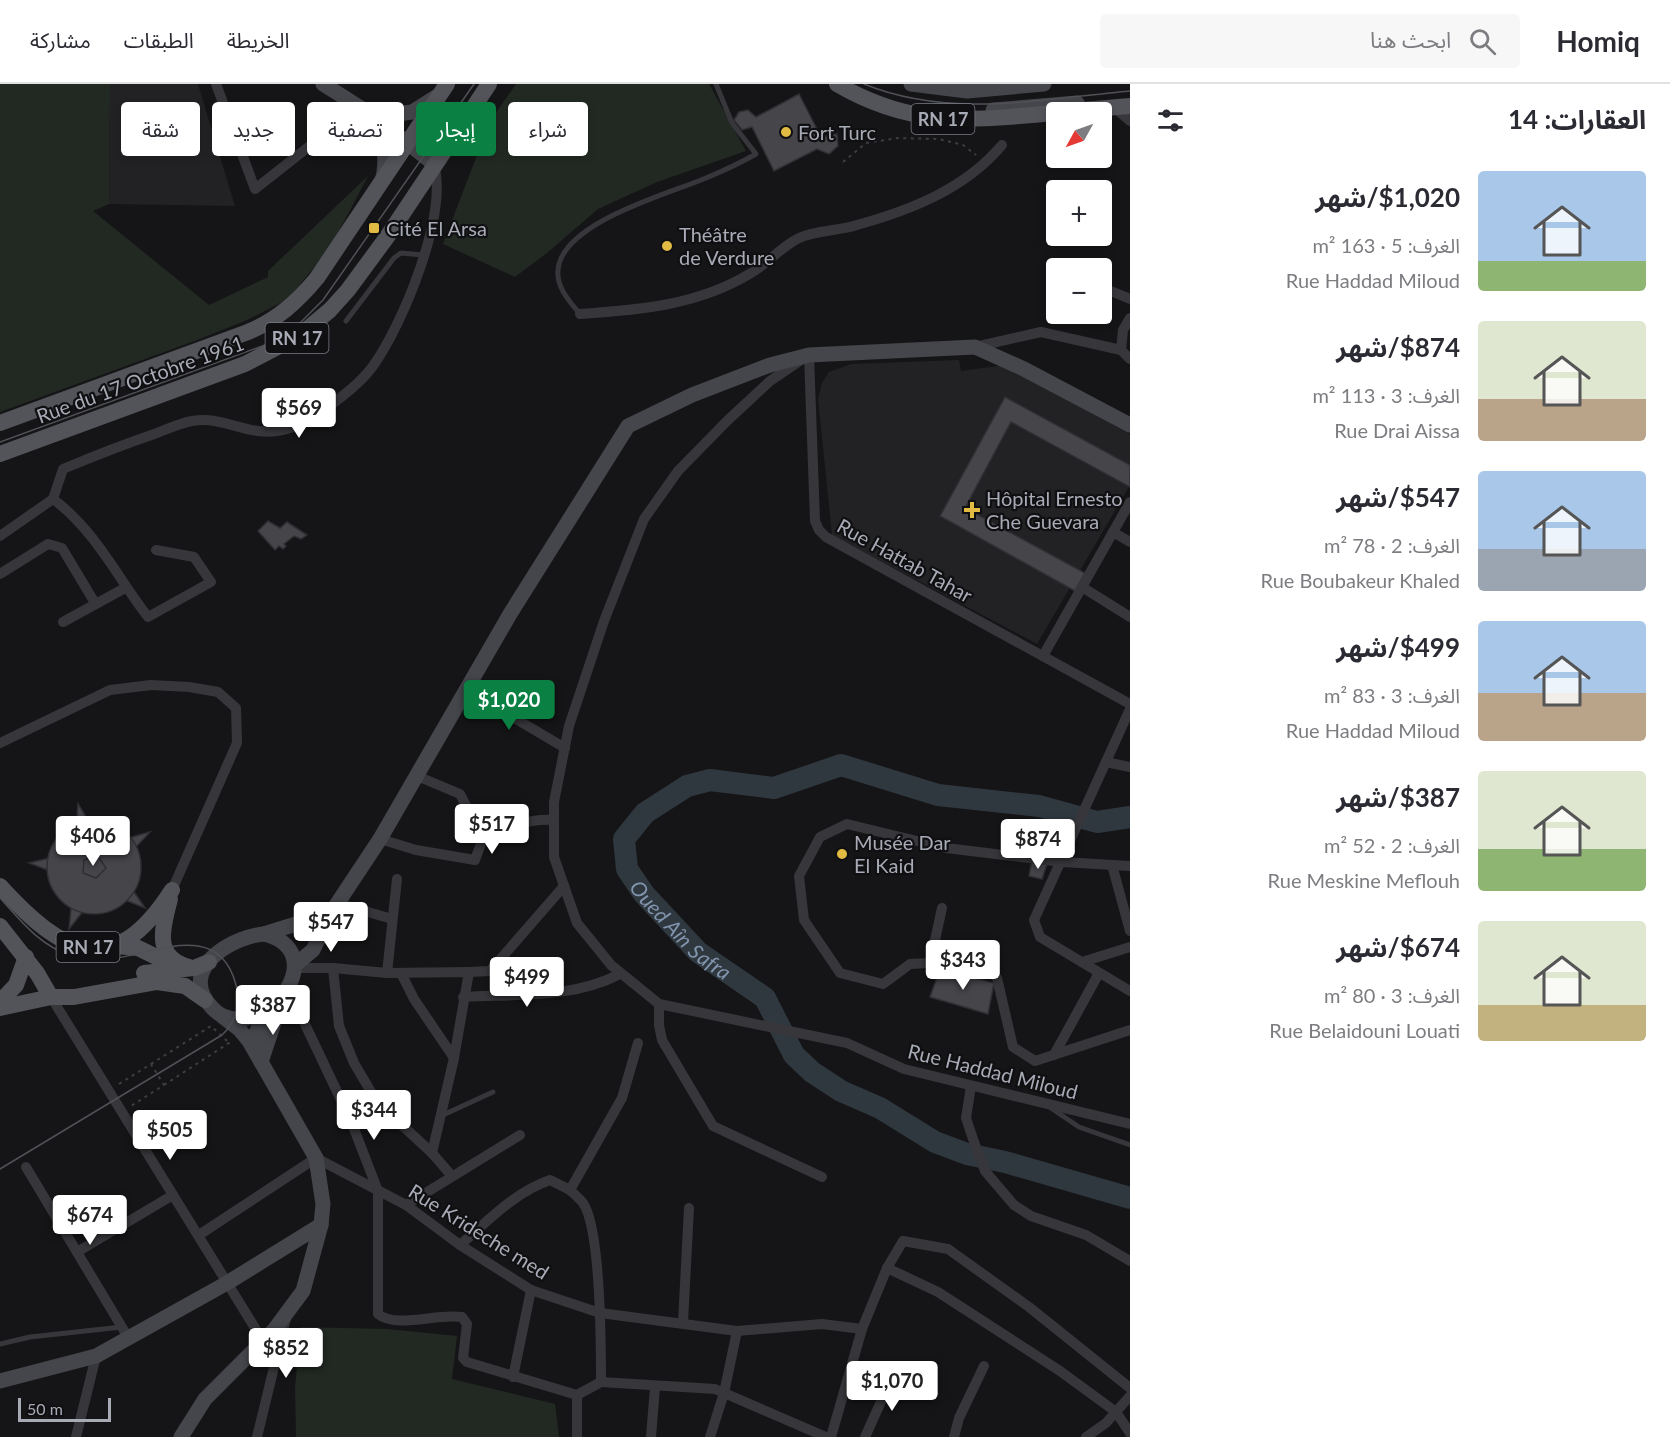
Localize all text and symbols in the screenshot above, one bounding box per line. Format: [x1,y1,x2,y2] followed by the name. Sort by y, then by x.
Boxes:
[1100,14,1520,68] search box
[1556,24,1640,58] text: Homiq
[1466,25,1499,58] icon: search
[1370,26,1451,53] text: ابحث هنا
[30,27,91,52] text: مشاركة
[124,27,194,52] text: الطبقات
[227,27,290,52] text: الخريطة
[121,102,200,156] chip: شقة
[212,102,295,156] chip: جديد
[307,102,404,156] chip: تصفية
[416,102,496,156] chip: إيجار
[508,102,588,156] chip: شراء
[1046,102,1112,168] north arrow
[1046,102,1112,324] map controls
[1508,103,1646,135] text: العقارات: 14
[912,104,974,134] road number: RN 17
[1154,104,1187,137] icon: filters
[798,120,876,144] place label: Fort Turc
[779,125,793,139] marker: Fort Turc
[1046,180,1112,246] button: +
[1315,181,1460,213] text: $1,020/شهر
[1526,195,1598,267] icon: home
[386,216,487,240] place label: Cité El Arsa
[367,221,381,235] marker: Cité El Arsa
[679,222,774,269] place label: Théâtre de Verdure
[1312,233,1460,257] text: الغرف: 5 · 163 m²
[660,239,674,253] marker: Théâtre de Verdure
[1046,258,1112,324] button: −
[1286,268,1460,292] text: Rue Haddad Miloud
[266,323,328,353] road number: RN 17
[33,330,247,428] street label: Rue du 17 Octobre 1961
[1336,331,1460,363] text: $874/شهر
[1526,345,1598,417] icon: home
[1312,383,1460,407] text: الغرف: 3 · 113 m²
[263,388,335,439] pin: $569
[276,395,322,419] text: $569
[1334,418,1460,442] text: Rue Drai Aissa
[1336,481,1460,513] text: $547/شهر
[986,486,1123,533] place label: Hôpital Ernesto Che Guevara
[1526,495,1598,567] icon: home
[963,501,981,519] marker: Hôpital Ernesto Che Guevara
[833,513,977,607] street label: Rue Hattab Tahar
[1324,533,1460,557] text: الغرف: 2 · 78 m²
[1261,568,1460,592] text: Rue Boubakeur Khaled
[1336,631,1460,663] text: $499/شهر
[1526,645,1598,717] icon: home
[460,680,558,731] pin: $1,020
[1324,683,1460,707] text: الغرف: 3 · 83 m²
[478,687,540,711] text: $1,020
[1286,718,1460,742] text: Rue Haddad Miloud
[1336,781,1460,813] text: $387/شهر
[1526,795,1598,867] icon: home
[456,804,528,855] pin: $517
[469,811,515,835] text: $517
[57,816,129,867] pin: $406
[1002,819,1074,870] pin: $874
[70,823,116,847] text: $406
[1015,826,1061,850] text: $874
[854,830,951,877] place label: Musée Dar El Kaid
[1324,833,1460,857] text: الغرف: 2 · 52 m²
[835,847,849,861] marker: Musée Dar El Kaid
[1268,868,1460,892] text: Rue Meskine Meflouh
[626,875,737,984] water label: Oued Aîn Safra
[295,902,367,953] pin: $547
[308,909,354,933] text: $547
[1336,931,1460,963] text: $674/شهر
[56,932,119,962] road number: RN 17
[927,940,999,991] pin: $343
[1526,945,1598,1017] icon: home
[940,947,986,971] text: $343
[491,957,563,1008] pin: $499
[504,964,550,988] text: $499
[1324,983,1460,1007] text: الغرف: 3 · 80 m²
[237,985,309,1036] pin: $387
[250,992,296,1016] text: $387
[1269,1018,1460,1042] text: Rue Belaidouni Louati
[906,1038,1080,1104] street label: Rue Haddad Miloud
[338,1090,410,1141] pin: $344
[351,1097,397,1121] text: $344
[134,1110,206,1161] pin: $505
[147,1117,193,1141] text: $505
[405,1178,553,1284] street label: Rue Krideche med
[54,1195,126,1246] pin: $674
[67,1202,113,1226] text: $674
[250,1328,322,1379] pin: $852
[263,1335,309,1359] text: $852
[843,1361,941,1412] pin: $1,070
[861,1368,923,1392] text: $1,070
[18,1395,111,1422] scale bar
[27,1399,63,1418] text: 50 m

